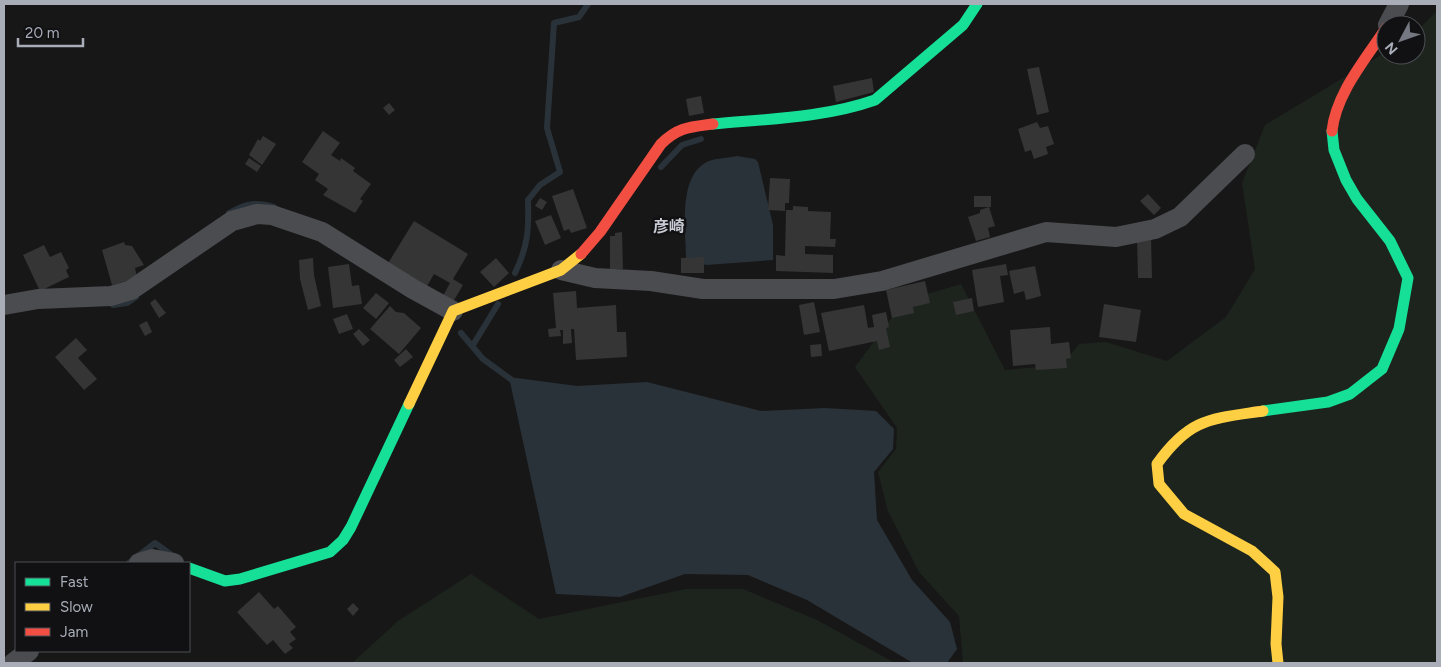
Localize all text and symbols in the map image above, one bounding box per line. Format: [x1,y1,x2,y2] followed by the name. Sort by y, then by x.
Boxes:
[18,15,82,47] scale bar
[1376,15,1426,65] north arrow
[25,24,59,42] text: 20 m
[1382,39,1402,58] text: N
[653,217,685,236] district label: 彦崎
[15,562,190,652] legend
[60,573,89,591] text: Fast
[60,598,93,616] text: Slow
[60,623,88,641] text: Jam

